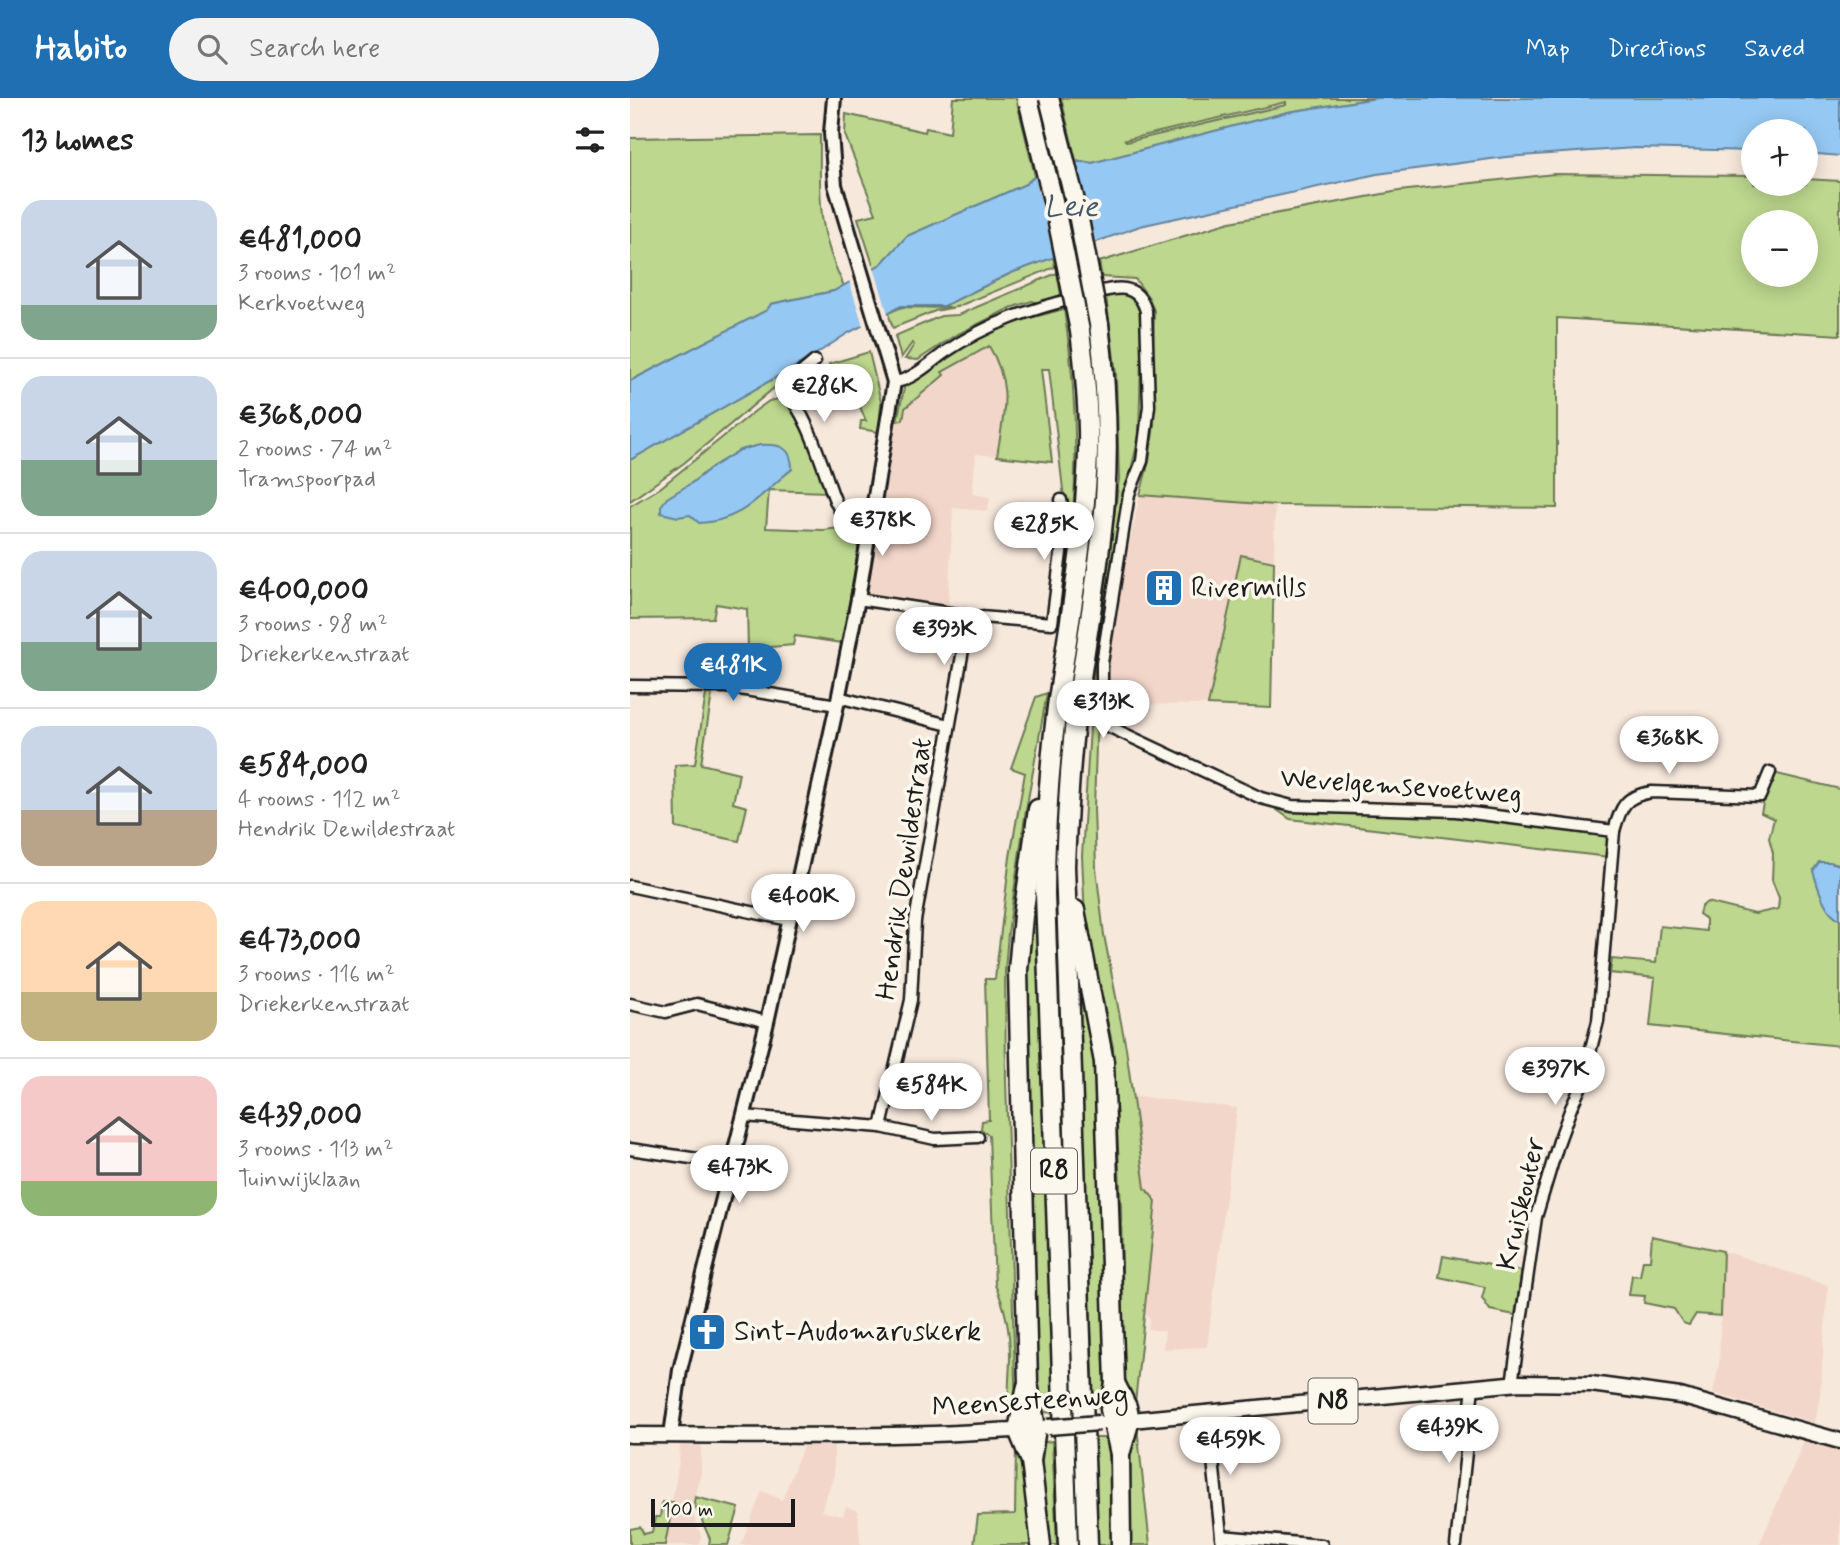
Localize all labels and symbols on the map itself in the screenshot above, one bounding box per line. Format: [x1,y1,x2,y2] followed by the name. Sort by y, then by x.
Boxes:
[1044,188,1099,227] water label: Leie
[775,364,873,424] pin: €286K
[833,498,931,558] pin: €378K
[995,503,1093,562] pin: €285K
[1143,567,1185,609] building icon: Rivermills
[1191,570,1306,607] place label: Rivermills
[895,608,993,667] pin: €393K
[684,644,782,703] pin: €481K
[1054,680,1152,740] pin: €313K
[1620,716,1718,776] pin: €368K
[868,735,942,1003] street label: Hendrik Dewildestraat
[1279,760,1523,814] street label: Wevelgemsevoetweg
[754,874,852,934] pin: €400K
[1506,1048,1604,1107] pin: €397K
[882,1063,980,1123] pin: €584K
[1489,1133,1555,1274] street label: Kruiskouter
[690,1146,788,1205] pin: €473K
[1031,1148,1077,1194] road number: R8
[686,1311,728,1353] church icon: Sint-Audomaruskerk
[734,1314,981,1351] place label: Sint-Audomaruskerk
[931,1377,1130,1429] street label: Meensesteenweg
[1308,1378,1358,1424] road number: N8
[1400,1406,1498,1465] pin: €439K
[1181,1418,1279,1477] pin: €459K
[651,1496,794,1528] scale bar

